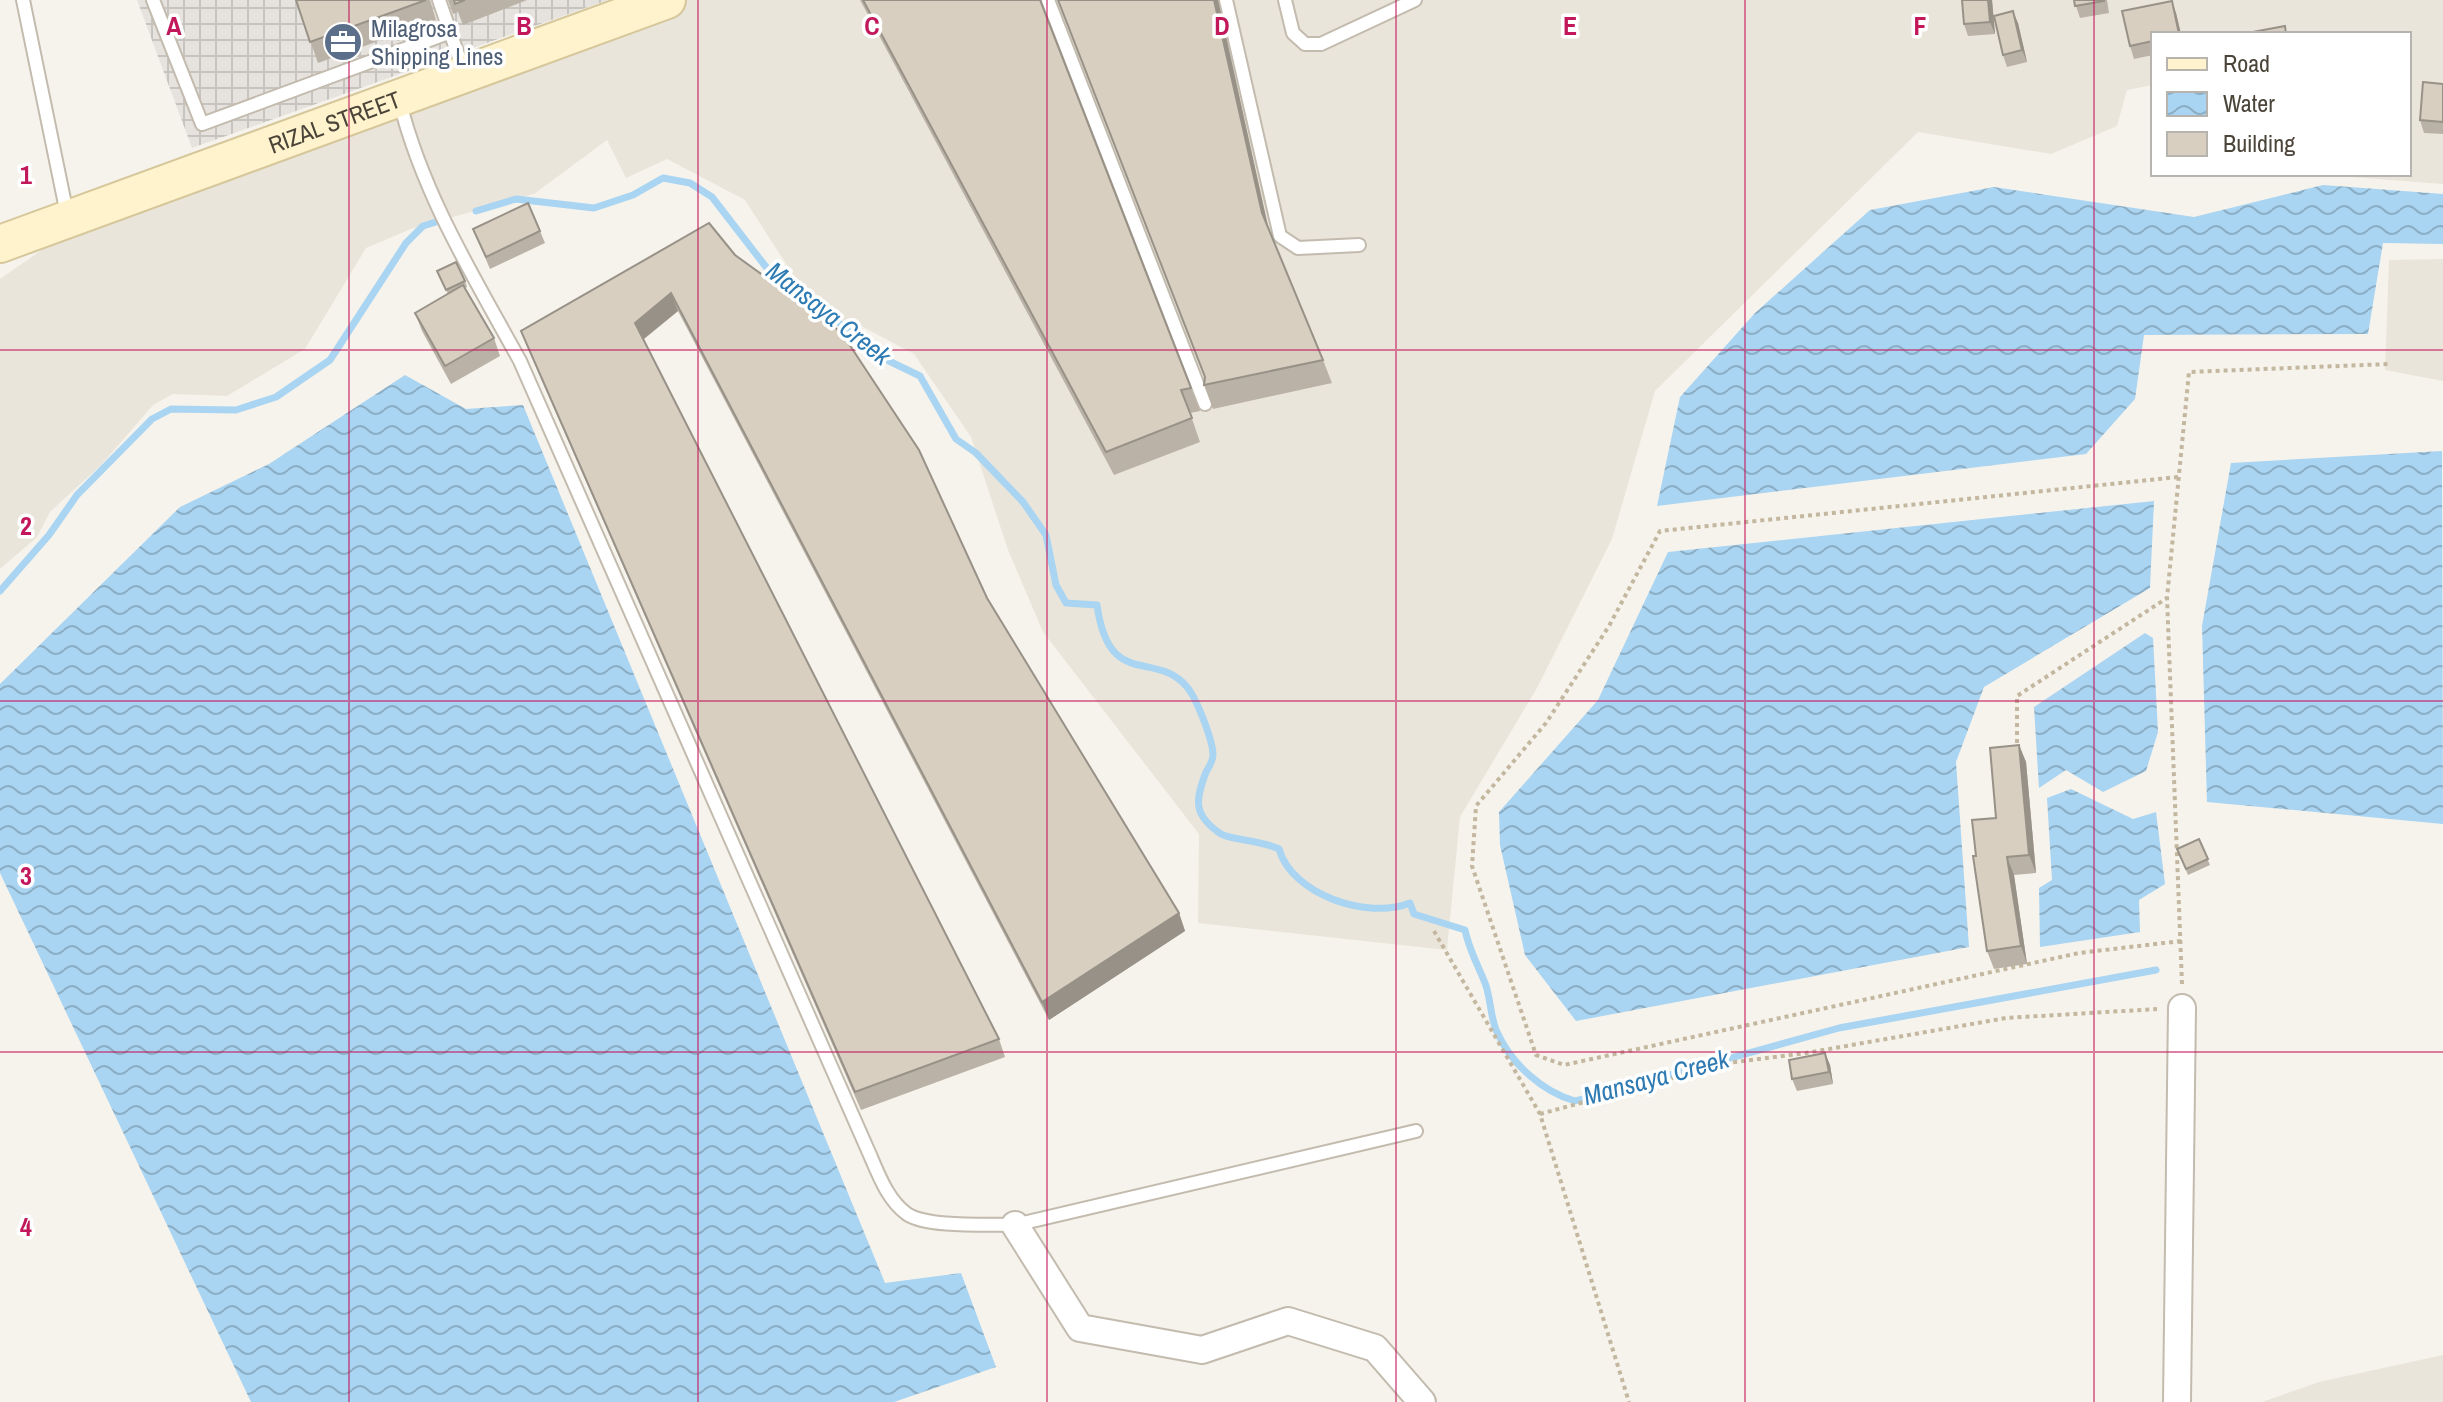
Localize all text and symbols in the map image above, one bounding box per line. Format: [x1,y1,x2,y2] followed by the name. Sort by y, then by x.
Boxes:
[166,8,182,43] text: A
[516,8,532,43] text: B
[864,8,880,43] text: C
[1214,8,1230,43] text: D
[1563,8,1577,43] text: E
[1913,8,1927,43] text: F
[371,12,503,72] place label: Milagrosa Shipping Lines
[322,21,364,63] office icon: Milagrosa Shipping Lines
[2151,32,2411,176] legend
[2223,47,2270,79] text: Road
[264,83,405,160] street label: RIZAL STREET
[2223,87,2275,119] text: Water
[2223,127,2295,159] text: Building
[20,157,32,192] text: 1
[759,253,900,374] water label: Mansaya Creek
[20,508,32,543] text: 2
[20,858,32,893] text: 3
[1579,1040,1734,1113] water label: Mansaya Creek
[20,1209,32,1244] text: 4

